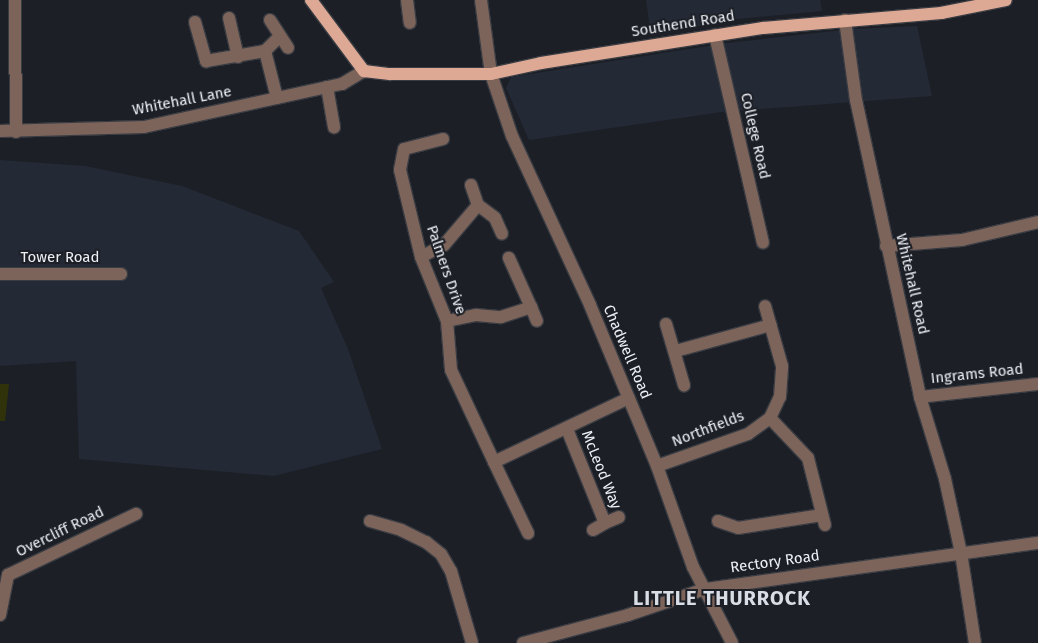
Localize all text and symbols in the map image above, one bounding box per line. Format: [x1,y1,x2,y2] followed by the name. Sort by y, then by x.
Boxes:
[630,7,736,41] street label: Southend Road
[131,83,233,119] street label: Whitehall Lane
[736,91,774,181] street label: College Road
[422,223,470,317] street label: Palmers Drive
[892,232,932,336] street label: Whitehall Road
[21,249,99,267] street label: Tower Road
[599,302,655,402] street label: Chadwell Road
[930,360,1024,388] street label: Ingrams Road
[669,407,747,451] street label: Northfields
[577,428,625,512] street label: McLeod Way
[13,503,107,561] street label: Overcliff Road
[729,547,821,577] street label: Rectory Road
[631,586,813,610] district label: LITTLE THURROCK

